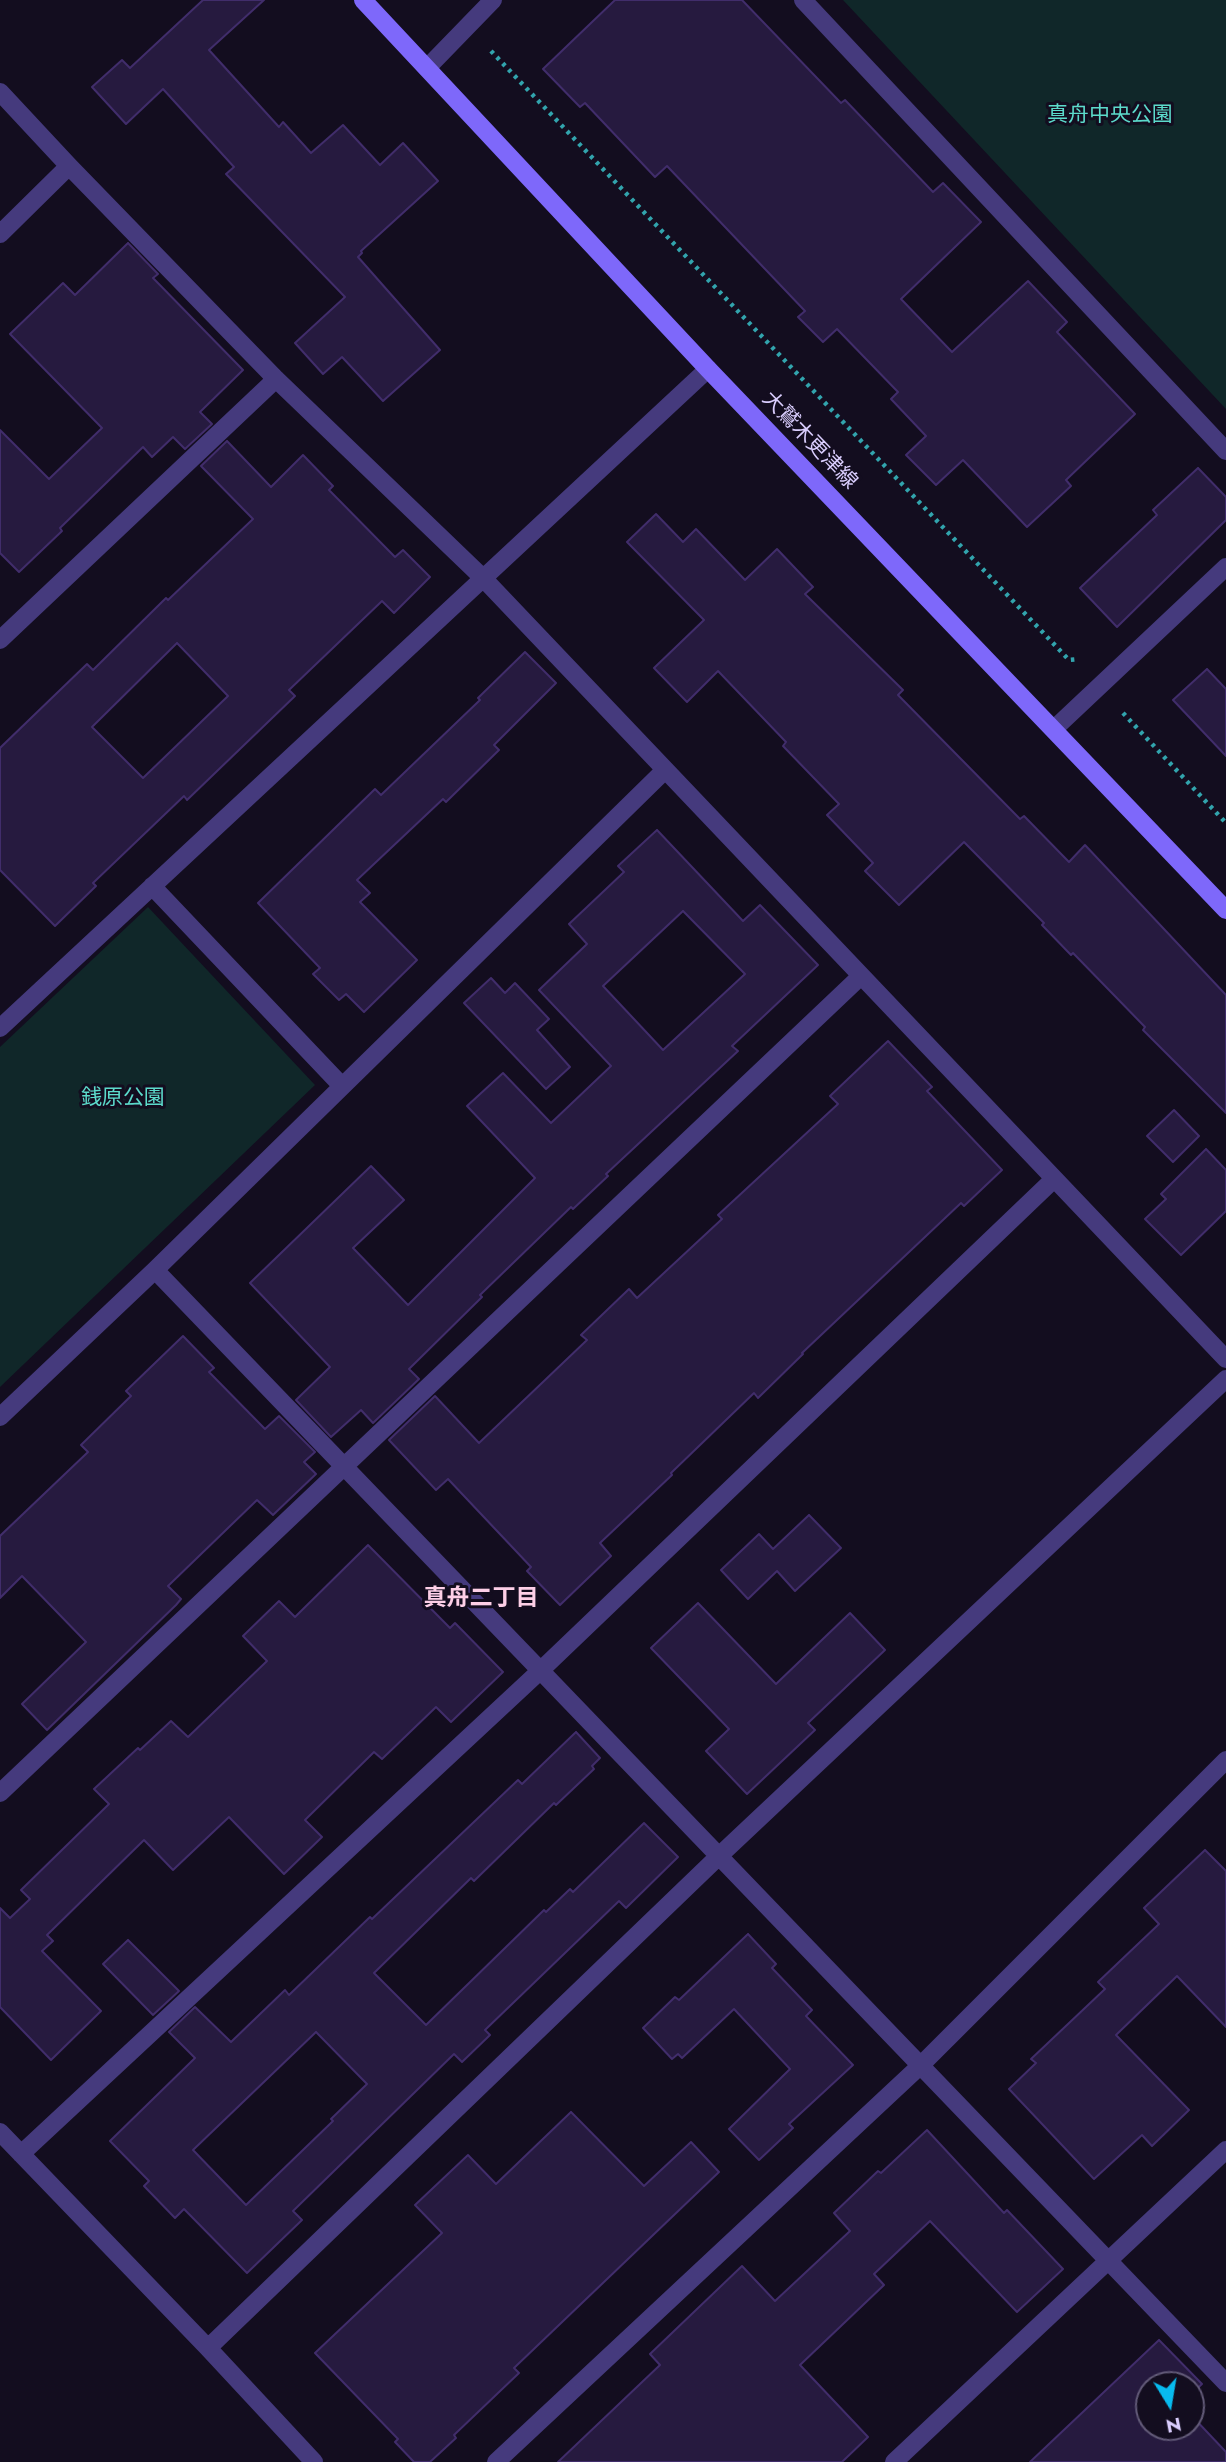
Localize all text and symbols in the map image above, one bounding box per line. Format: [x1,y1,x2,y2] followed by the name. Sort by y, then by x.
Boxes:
[1047,103,1173,129] park label: 真舟中央公園
[756,387,862,495] street label: 大鷲木更津線
[81,1086,165,1112] park label: 銭原公園
[424,1585,538,1613] district label: 真舟二丁目
[1135,2371,1205,2441] north arrow
[1164,2410,1184,2440] text: N

